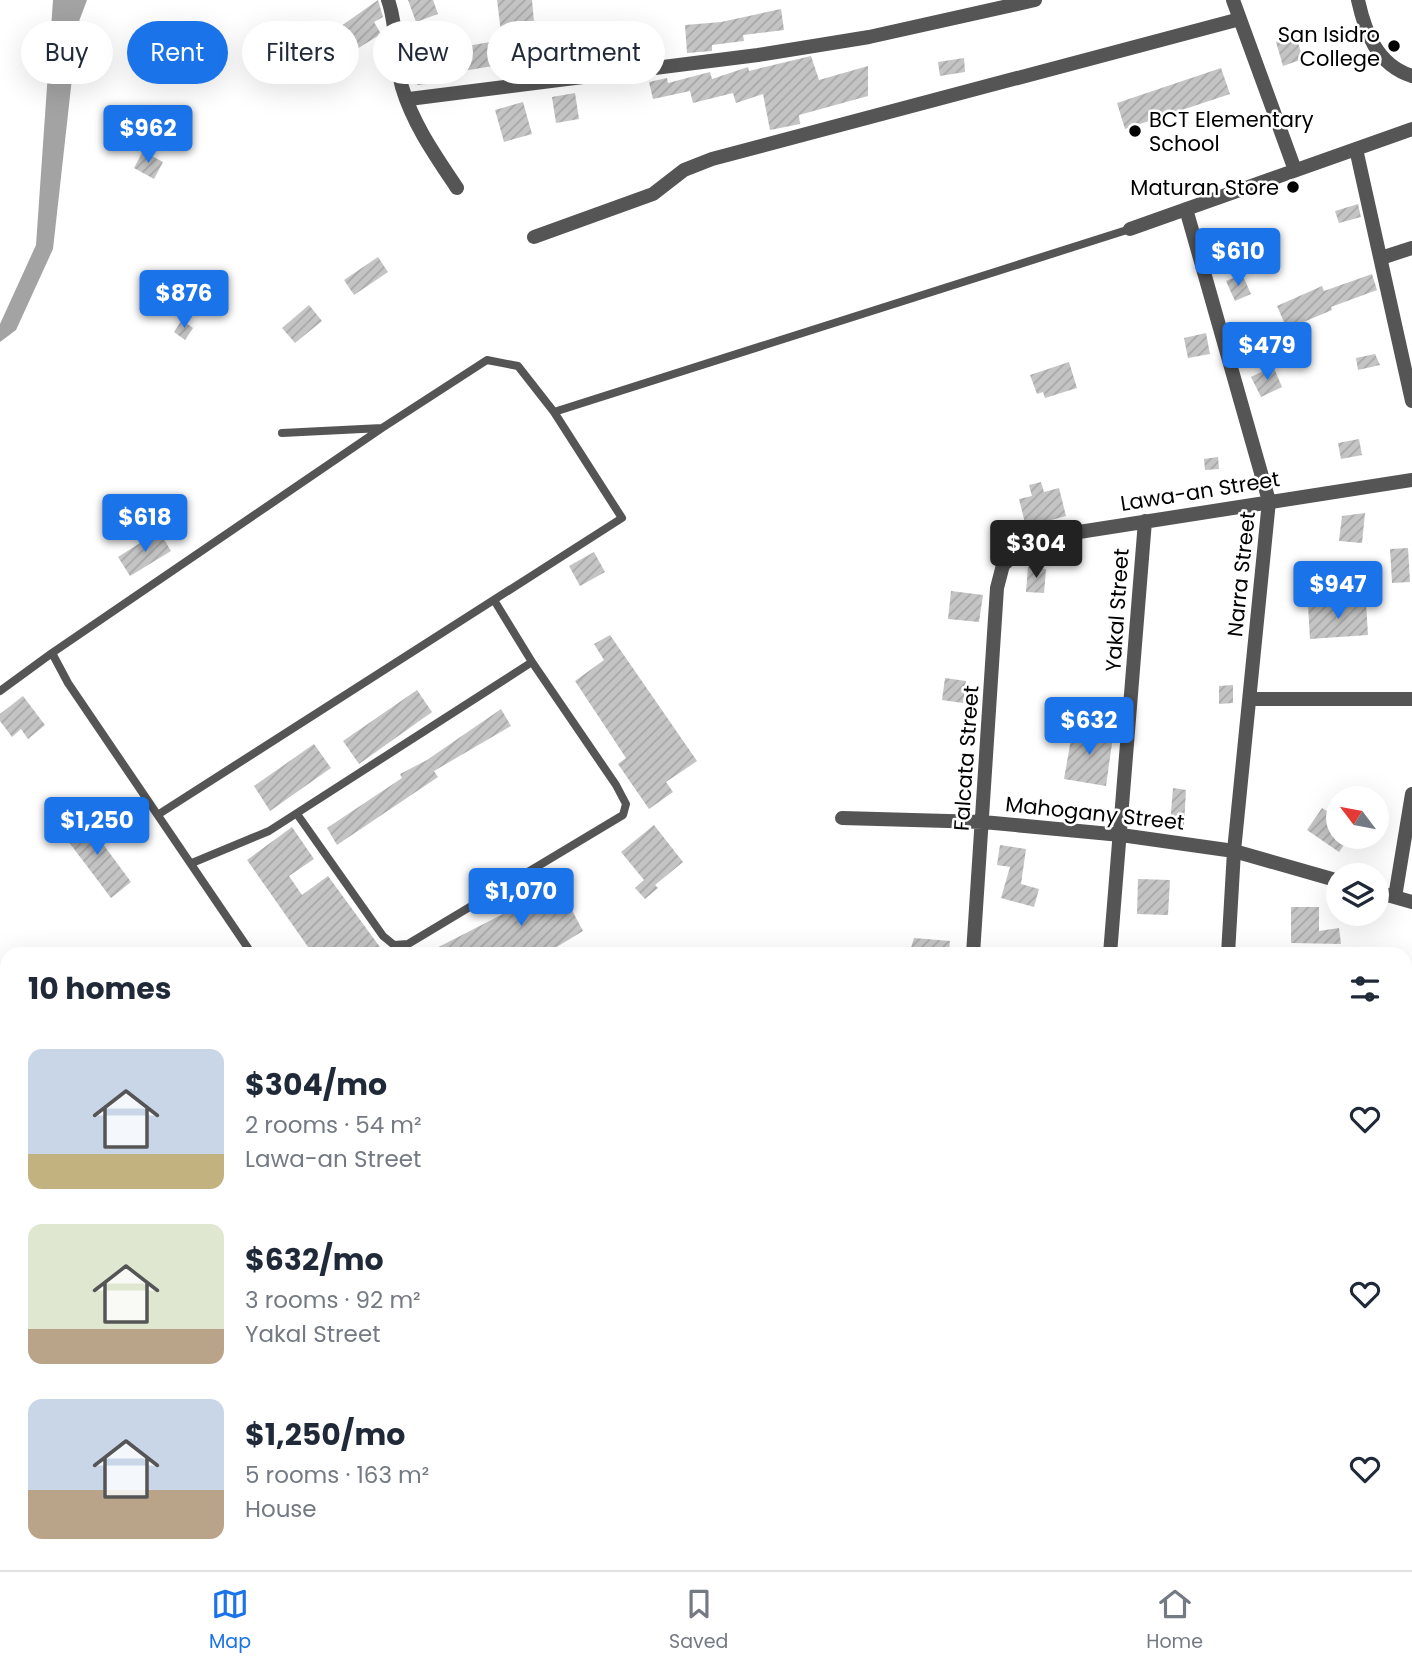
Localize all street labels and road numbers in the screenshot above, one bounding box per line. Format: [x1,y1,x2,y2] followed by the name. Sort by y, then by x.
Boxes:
[1118,464,1282,518] street label: Lawa-an Street
[1220,510,1262,638] street label: Narra Street
[1098,547,1136,673] street label: Yakal Street
[946,684,986,832] street label: Falcata Street
[1004,789,1186,837] street label: Mahogany Street

